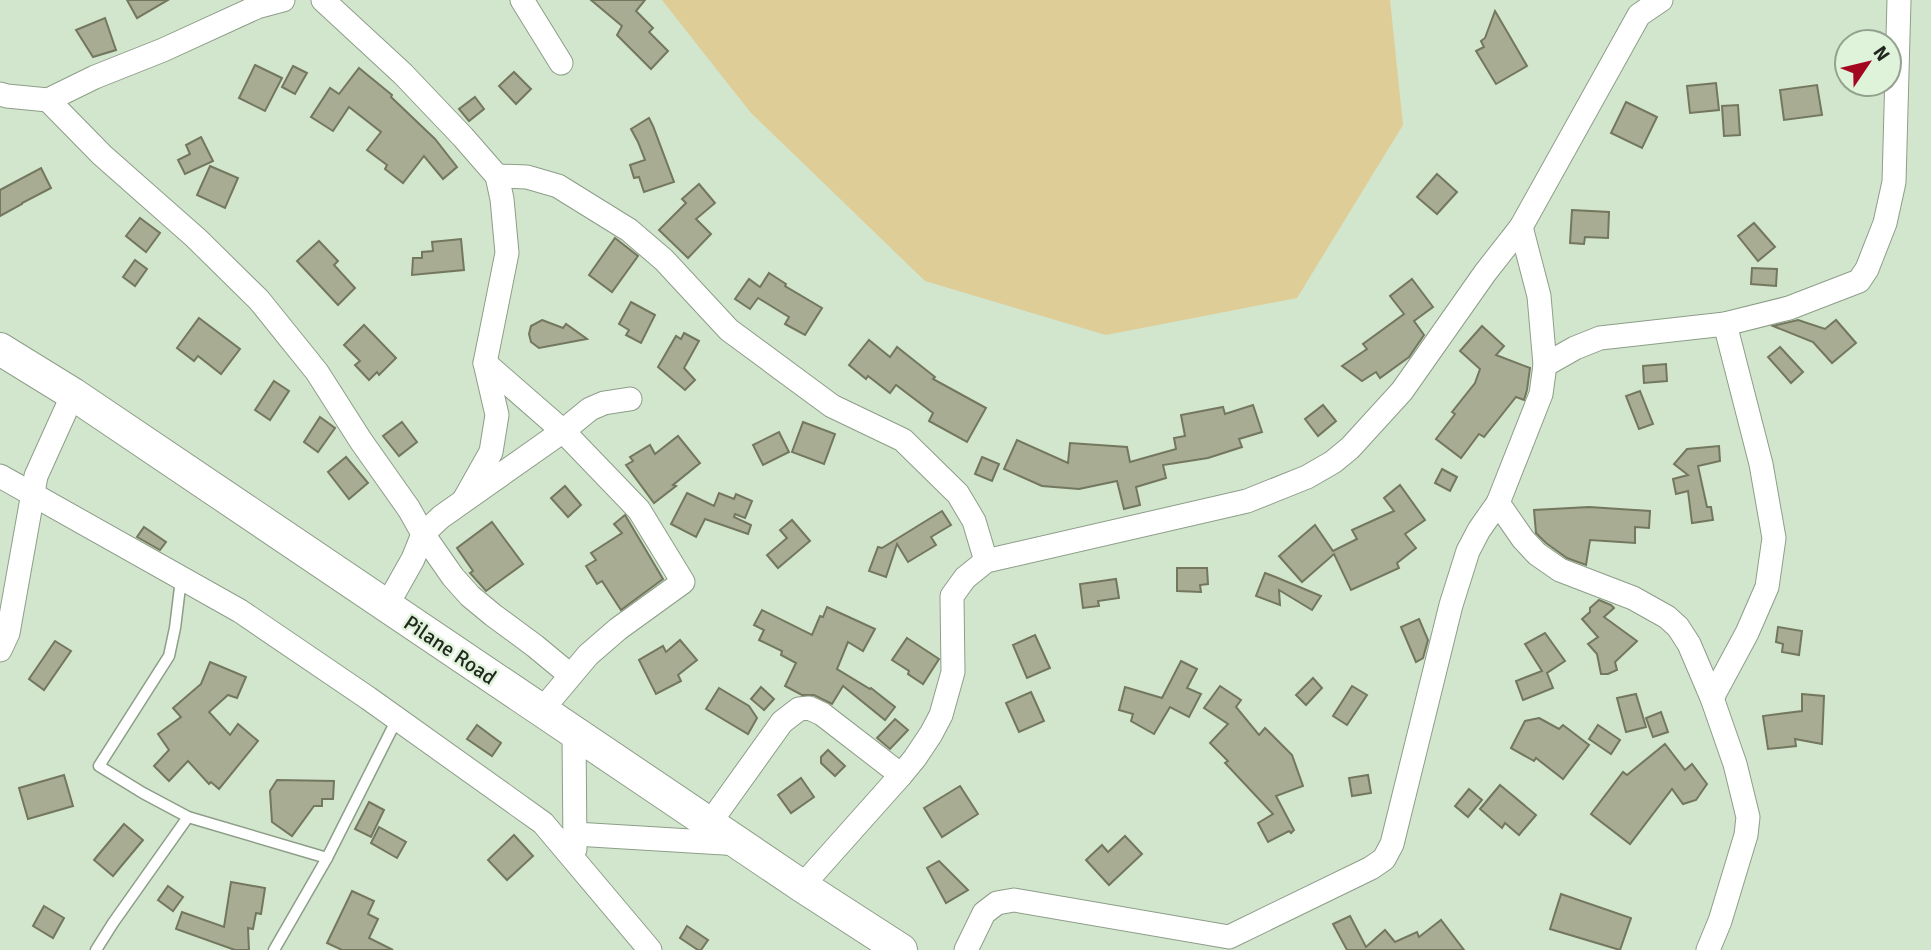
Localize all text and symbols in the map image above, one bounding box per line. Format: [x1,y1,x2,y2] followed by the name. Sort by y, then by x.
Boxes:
[1833,28,1903,98] north arrow
[1867,42,1895,66] text: N
[399,610,501,690] street label: Pilane Road

